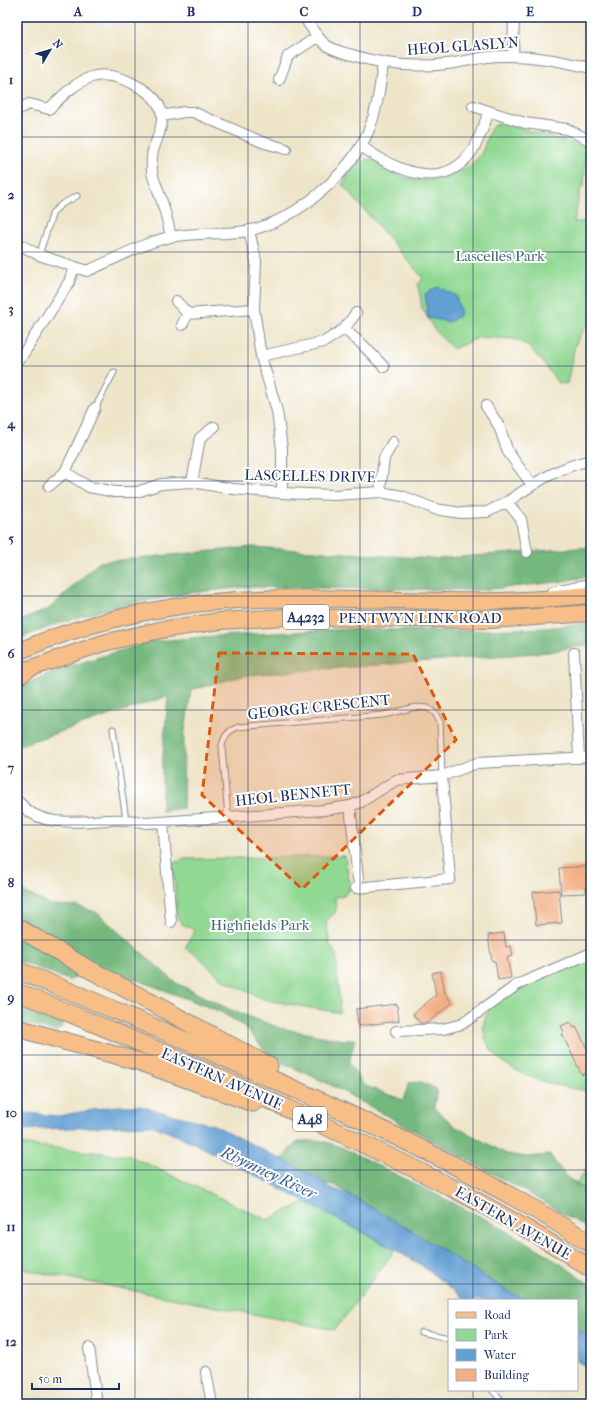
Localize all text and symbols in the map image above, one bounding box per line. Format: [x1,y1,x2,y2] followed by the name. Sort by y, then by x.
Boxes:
[73,4,83,19] text: A
[187,4,196,19] text: B
[300,4,309,19] text: C
[412,4,422,19] text: D
[526,4,534,19] text: E
[30,30,70,70] north arrow
[406,33,520,59] street label: HEOL GLASLYN
[50,37,66,52] text: N
[9,72,14,87] text: 1
[8,187,15,202] text: 2
[455,247,545,265] park label: Lascelles Park
[8,301,14,317] text: 3
[6,416,16,432] text: 4
[244,466,376,486] street label: LASCELLES DRIVE
[8,531,14,546] text: 5
[283,605,329,629] road number: A4232
[338,609,502,627] street label: PENTWYN LINK ROAD
[7,646,15,661] text: 6
[247,690,392,723] street label: GEORGE CRESCENT
[7,760,15,775] text: 7
[234,780,353,810] street label: HEOL BENNETT
[8,875,15,890] text: 8
[210,916,310,934] park label: Highfields Park
[7,990,15,1006] text: 9
[158,1044,286,1114] street label: EASTERN AVENUE
[5,1105,17,1120] text: 10
[293,1107,327,1131] road number: A48
[217,1142,321,1204] water label: Rhymney River
[452,1182,574,1264] street label: EASTERN AVENUE
[6,1219,16,1234] text: 11
[448,1299,578,1391] legend
[484,1308,511,1322] text: Road
[484,1328,509,1342] text: Park
[5,1334,17,1349] text: 12
[483,1348,517,1362] text: Water
[32,1365,119,1391] scale bar
[484,1368,529,1382] text: Building
[38,1372,62,1386] text: 50 m

